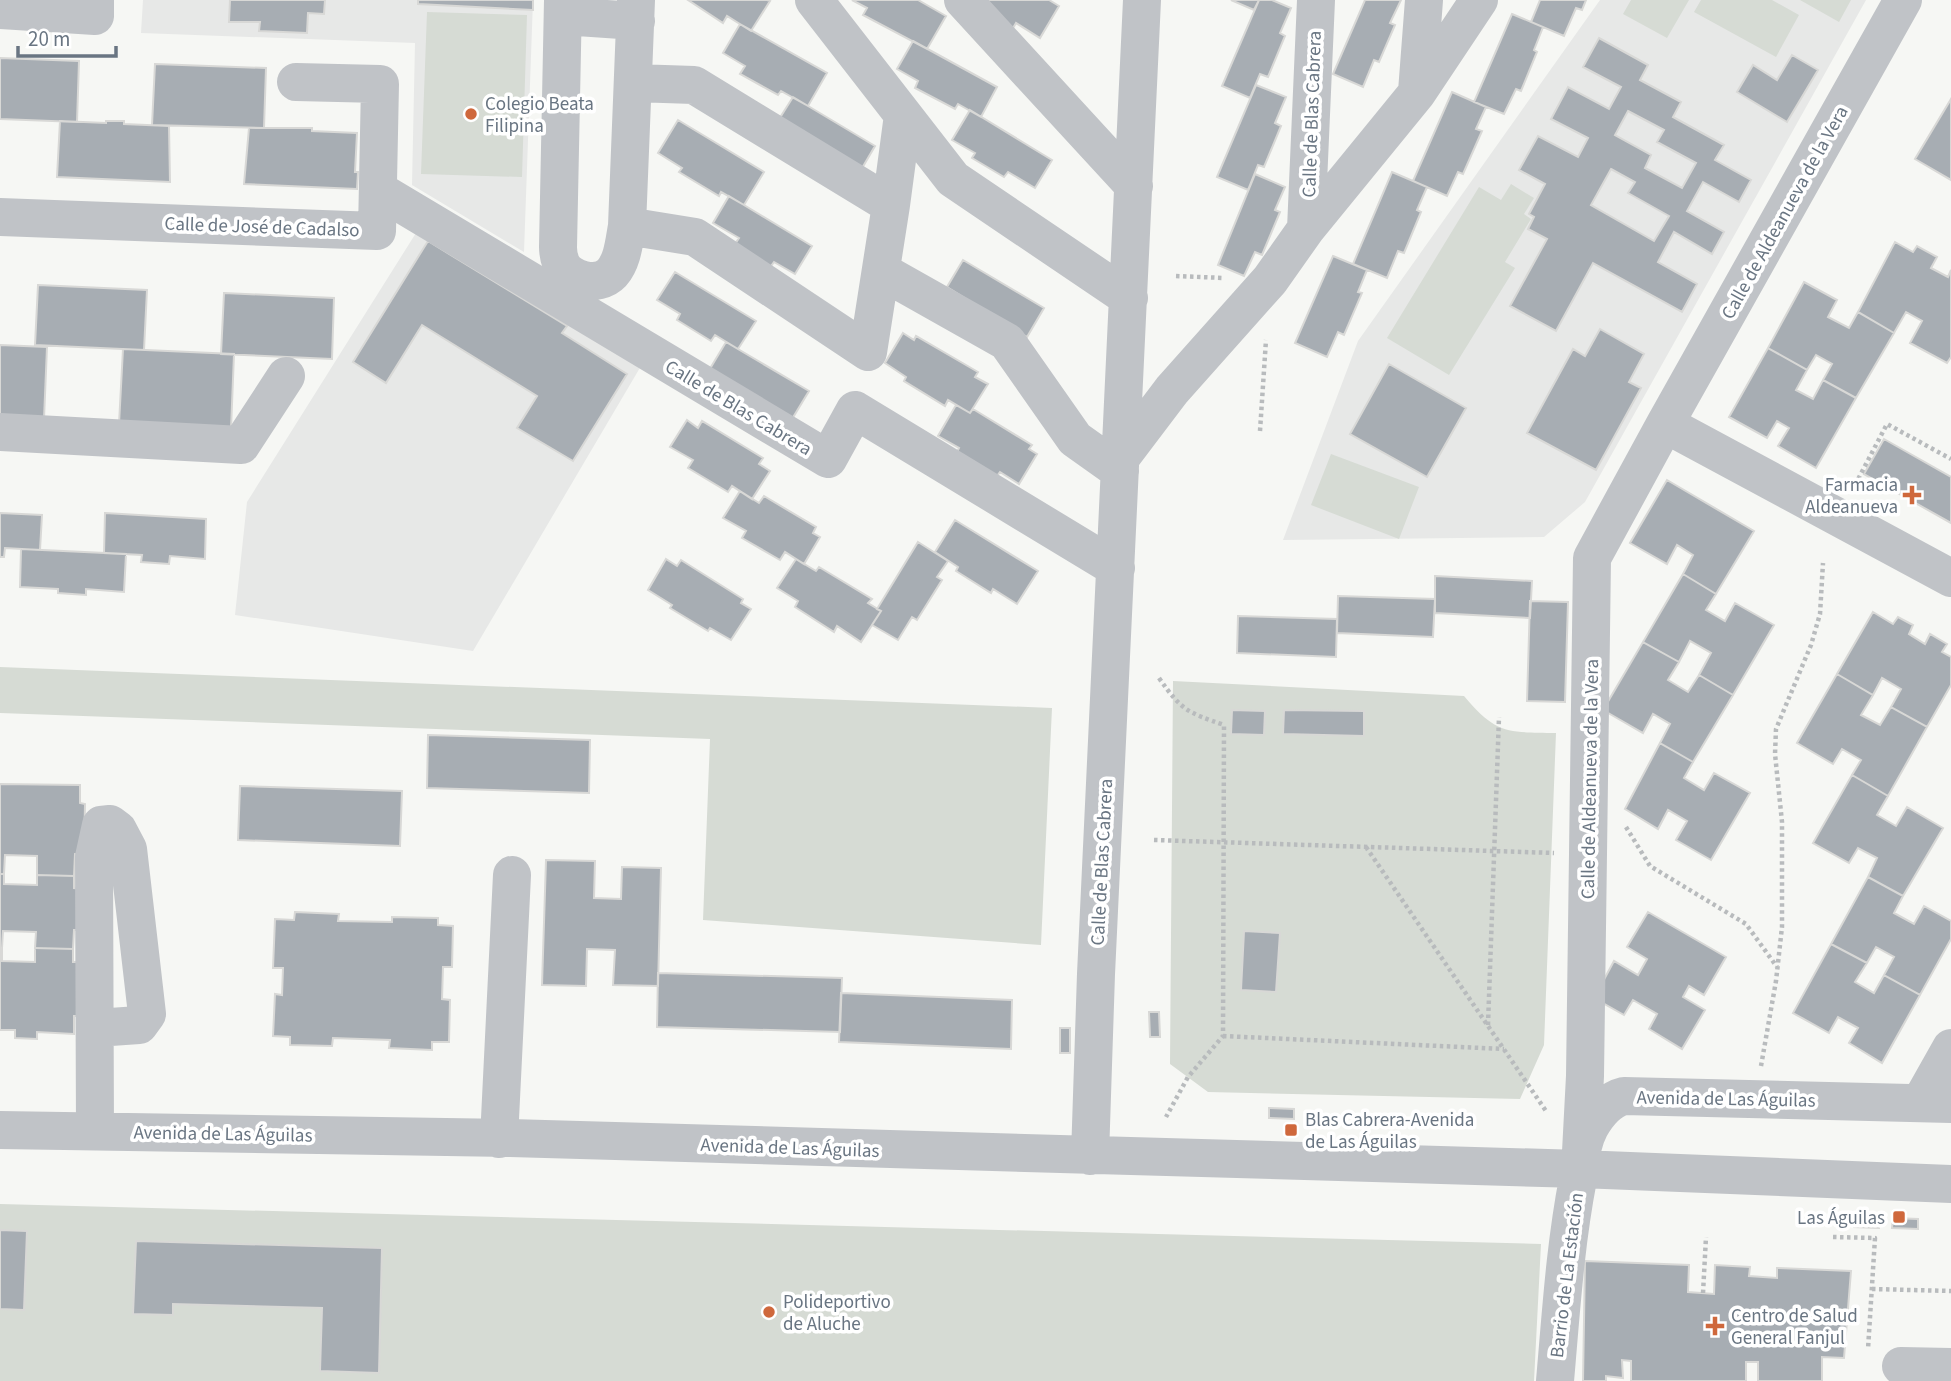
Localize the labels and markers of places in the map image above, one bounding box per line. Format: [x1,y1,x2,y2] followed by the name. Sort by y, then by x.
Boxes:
[485,91,594,140] place label: Colegio Beata Filipina
[463,106,479,122] marker: Colegio Beata Filipina
[1805,472,1898,521] place label: Farmacia Aldeanueva
[1904,487,1920,503] marker: Farmacia Aldeanueva
[1305,1107,1474,1156] place label: Blas Cabrera-Avenida de Las Águilas
[1283,1122,1299,1138] marker: Blas Cabrera-Avenida de Las Águilas
[1797,1205,1885,1232] place label: Las Águilas
[1891,1209,1907,1225] marker: Las Águilas
[783,1289,891,1338] place label: Polideportivo de Aluche
[1731,1303,1858,1352] place label: Centro de Salud General Fanjul
[761,1304,777,1320] marker: Polideportivo de Aluche
[1705,1316,1725,1336] marker: Centro de Salud General Fanjul

